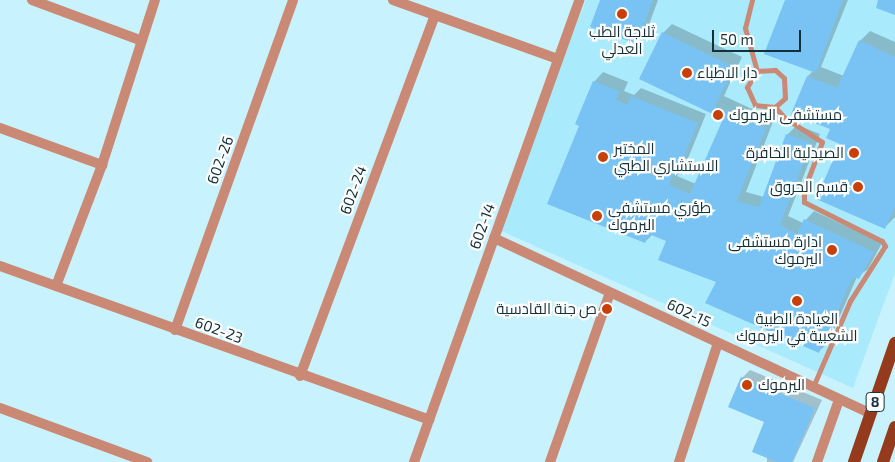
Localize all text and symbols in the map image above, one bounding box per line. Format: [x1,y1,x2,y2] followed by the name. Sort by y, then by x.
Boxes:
[616,8,628,20] marker: ثلاجة الطب العدلي
[715,20,804,52] scale bar
[589,22,655,57] place label: ثلاجة الطب العدلي
[720,30,754,48] text: 50 m
[697,64,757,82] place label: دار الاطباء
[681,67,693,79] marker: دار الاطباء
[729,106,842,124] place label: مستشفى اليرموك
[711,108,725,122] marker: مستشفى اليرموك
[203,134,237,186] street label: 602-26
[614,139,719,174] place label: المختبر الاستشاري الطبي
[746,144,844,162] place label: الصيدلية الخافرة
[848,147,860,159] marker: الصيدلية الخافرة
[596,150,610,164] marker: المختبر الاستشاري الطبي
[336,163,370,217] street label: 602-24
[770,178,848,196] place label: قسم الحروق
[852,181,864,193] marker: قسم الحروق
[608,198,711,233] place label: طؤري مستشفى اليرموك
[465,201,499,251] street label: 602-14
[590,209,604,223] marker: طؤري مستشفى اليرموك
[728,232,822,267] place label: ادارة مستشفى اليرموك
[826,244,838,256] marker: ادارة مستشفى اليرموك
[664,295,714,331] street label: 602-15
[791,295,803,307] marker: العيادة الطبية الشعبية في اليرموك
[496,300,597,318] place label: ص جنة القادسية
[601,303,613,315] marker: ص جنة القادسية
[736,309,858,344] place label: العيادة الطبية الشعبية في اليرموك
[193,313,245,347] street label: 602-23
[758,376,805,394] place label: اليرموك
[740,378,754,392] marker: اليرموك
[865,391,885,414] road number: 8

